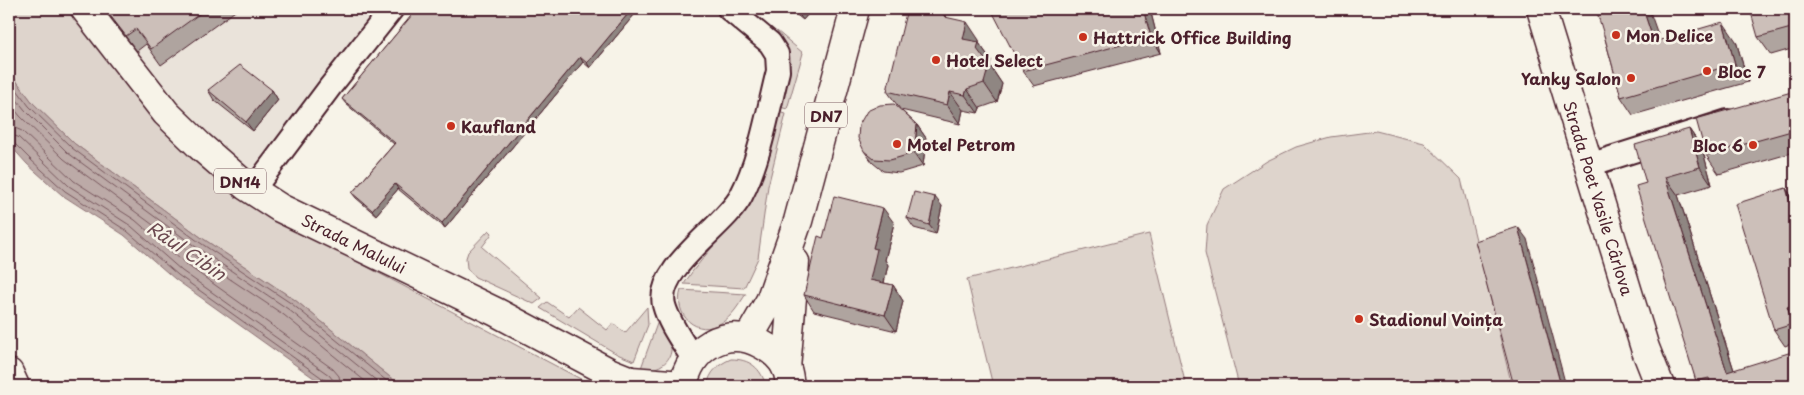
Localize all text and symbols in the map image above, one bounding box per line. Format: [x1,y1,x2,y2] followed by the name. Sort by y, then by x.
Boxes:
[1626,23,1714,47] place label: Mon Delice
[1093,25,1292,49] place label: Hattrick Office Building
[1610,29,1622,41] marker: Mon Delice
[1077,31,1089,43] marker: Hattrick Office Building
[946,48,1043,72] place label: Hotel Select
[930,54,942,66] marker: Hotel Select
[1717,59,1766,83] place label: Bloc 7
[1701,65,1713,77] marker: Bloc 7
[1521,66,1621,90] place label: Yanky Salon
[1625,72,1637,84] marker: Yanky Salon
[1558,98,1640,298] street label: Strada Poet Vasile Cârlova
[805,102,847,128] road number: DN7
[461,114,536,138] place label: Kaufland
[445,120,457,132] marker: Kaufland
[907,132,1015,156] place label: Motel Petrom
[1692,133,1743,157] place label: Bloc 6
[891,138,903,150] marker: Motel Petrom
[1747,139,1759,151] marker: Bloc 6
[214,168,266,194] road number: DN14
[297,207,411,279] street label: Strada Malului
[142,214,233,287] water label: Râul Cibin
[1369,307,1503,331] place label: Stadionul Voința
[1353,313,1365,325] marker: Stadionul Voința

